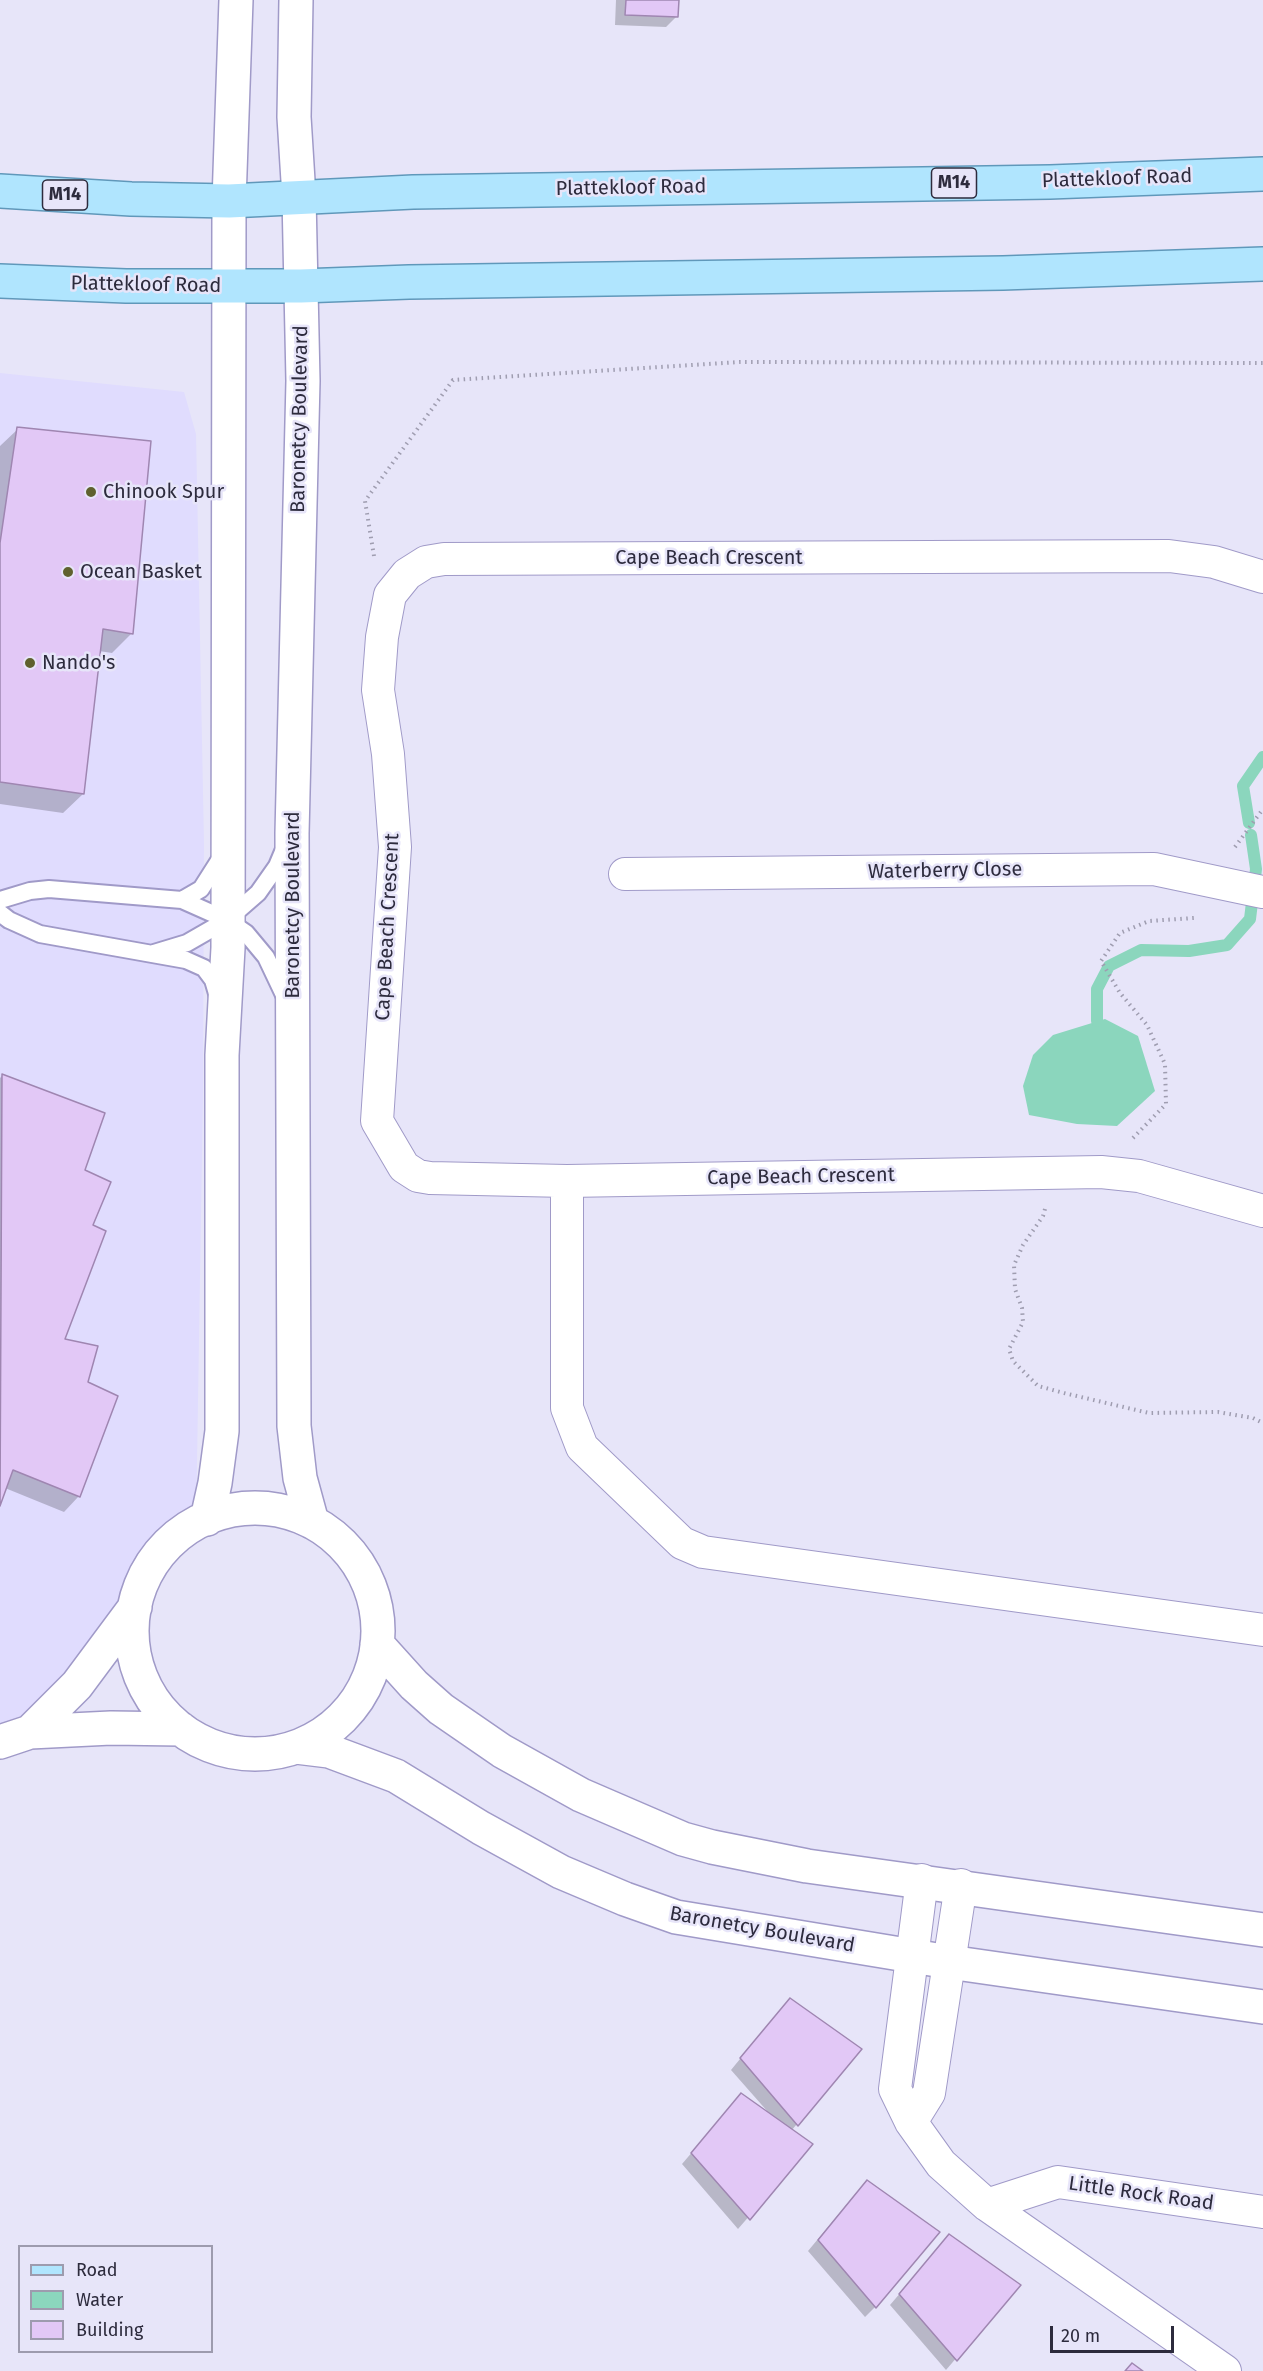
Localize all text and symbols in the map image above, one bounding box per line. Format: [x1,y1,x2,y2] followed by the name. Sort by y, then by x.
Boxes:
[1041,164,1193,194] street label: Plattekloof Road
[932,168,976,198] road number: M14
[556,175,706,201] street label: Plattekloof Road
[42,180,88,210] road number: M14
[71,272,221,298] street label: Plattekloof Road
[286,325,314,513] street label: Baronetcy Boulevard
[103,480,224,504] place label: Chinook Spur
[84,485,98,499] marker: Chinook Spur
[615,546,803,570] street label: Cape Beach Crescent
[80,560,202,584] place label: Ocean Basket
[61,565,75,579] marker: Ocean Basket
[42,651,115,675] place label: Nando's
[23,656,37,670] marker: Nando's
[281,811,305,999] street label: Baronetcy Boulevard
[371,833,405,1021] street label: Cape Beach Crescent
[868,858,1022,884] street label: Waterberry Close
[707,1163,895,1191] street label: Cape Beach Crescent
[668,1902,856,1958] street label: Baronetcy Boulevard
[1067,2172,1215,2216] street label: Little Rock Road
[18,2245,213,2353] legend
[76,2259,118,2281] text: Road
[76,2289,123,2311] text: Water
[1053,2314,1178,2352] scale bar
[76,2319,143,2341] text: Building
[1061,2325,1100,2347] text: 20 m

